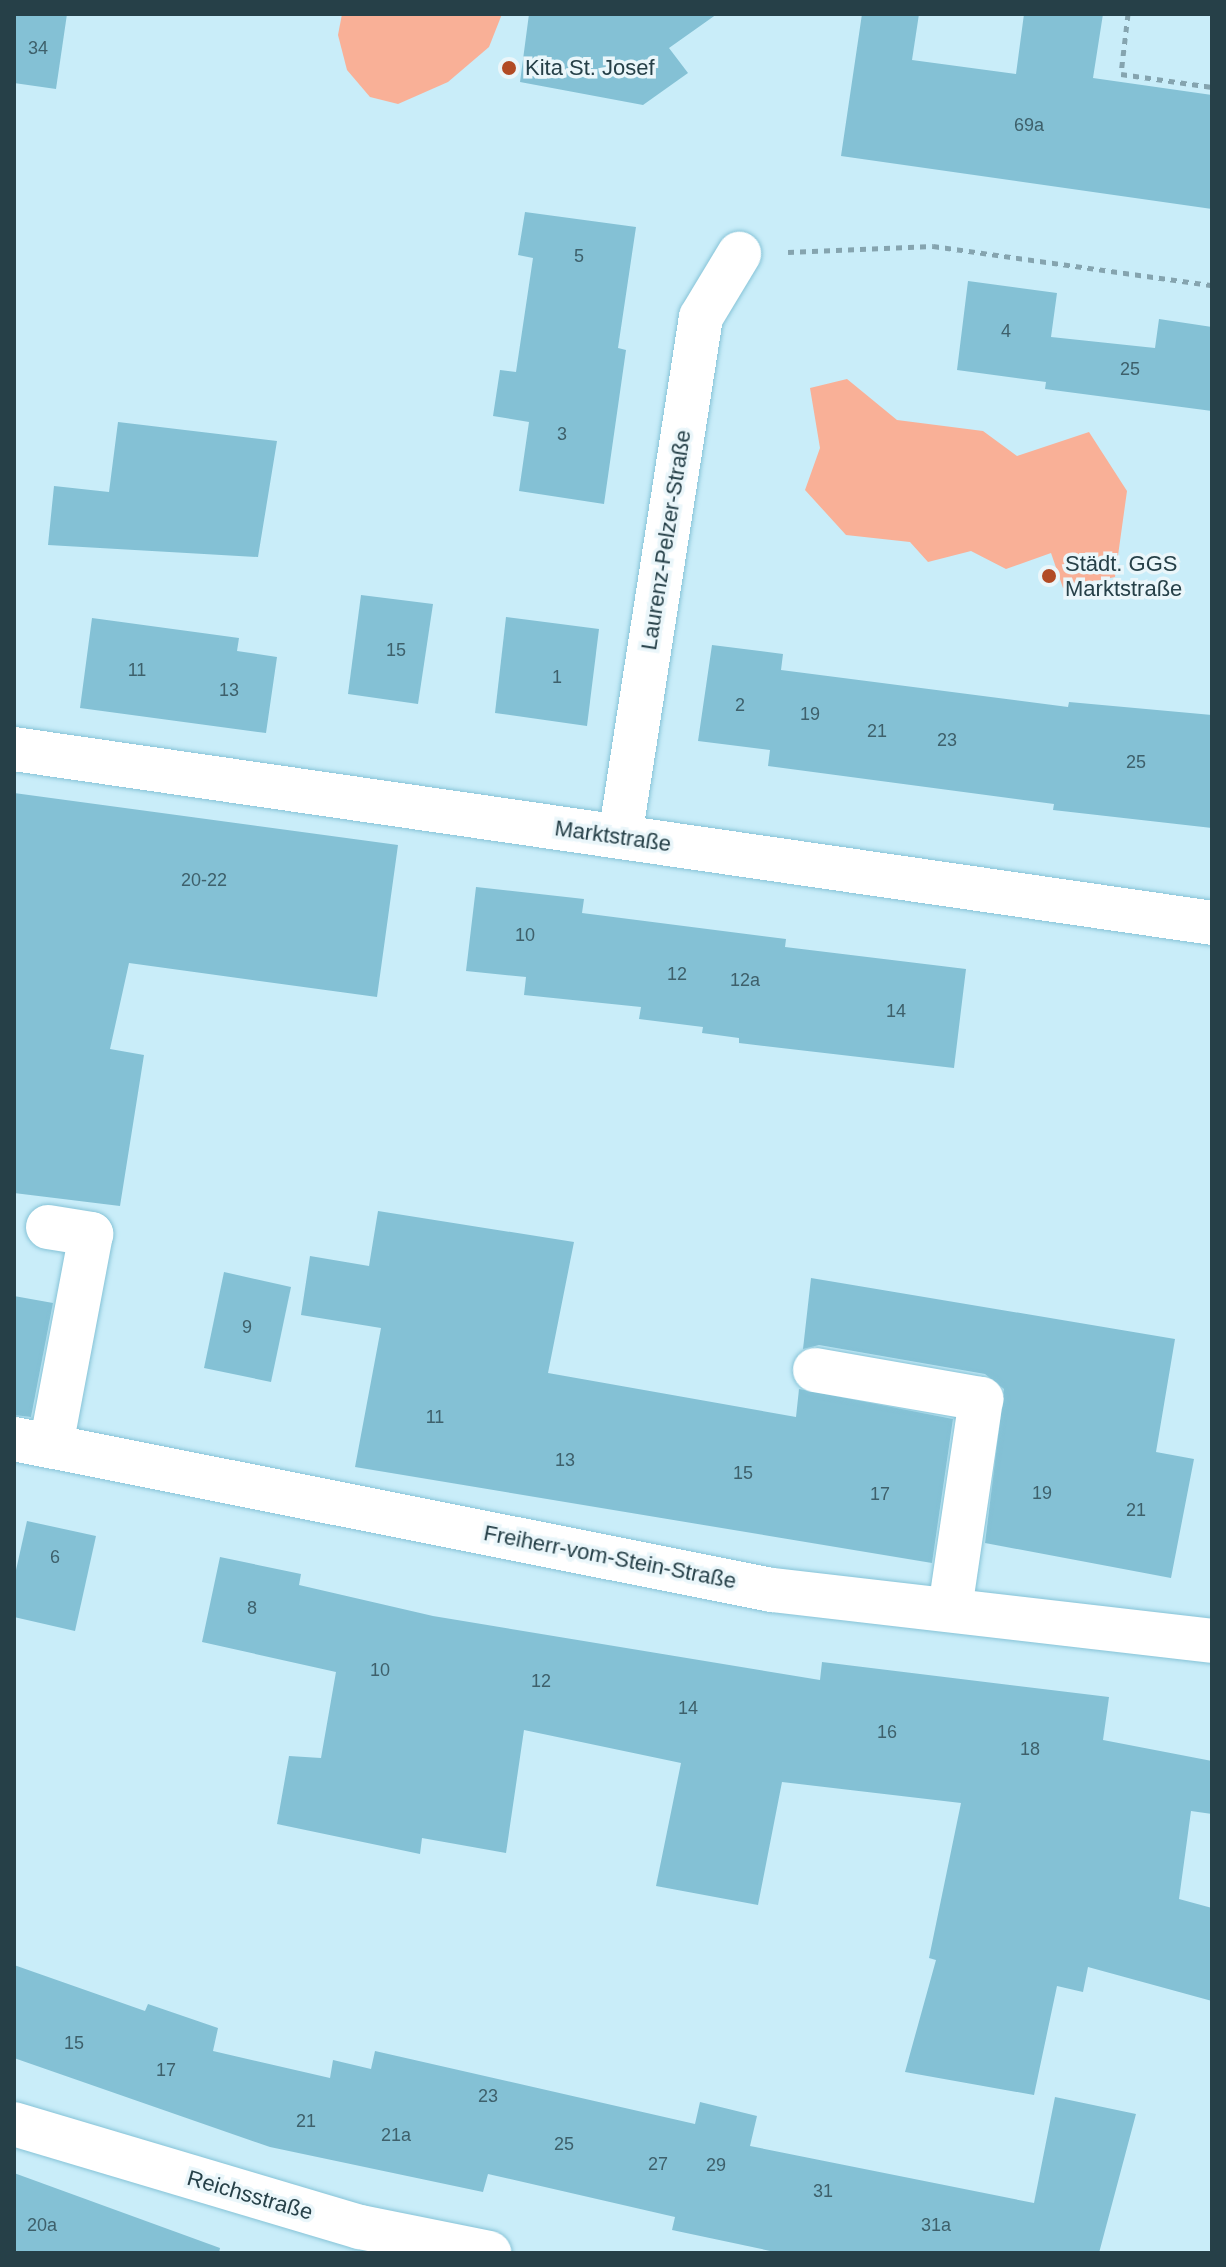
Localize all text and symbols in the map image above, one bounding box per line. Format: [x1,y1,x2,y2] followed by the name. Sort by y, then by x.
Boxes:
[28,37,48,59] house number: 34
[525,55,655,81] place label: Kita St. Josef
[500,59,518,77] marker: Kita St. Josef
[1014,114,1044,136] house number: 69a
[574,245,584,267] house number: 5
[1001,320,1011,342] house number: 4
[1120,358,1140,380] house number: 25
[557,423,567,445] house number: 3
[636,428,696,652] street label: Laurenz-Pelzer-Straße
[1065,550,1182,602] place label: Städt. GGS Marktstraße
[1040,567,1058,585] marker: Städt. GGS Marktstraße
[386,639,406,661] house number: 15
[128,659,146,681] house number: 11
[552,666,562,688] house number: 1
[219,679,239,701] house number: 13
[735,694,745,716] house number: 2
[800,703,820,725] house number: 19
[867,720,887,742] house number: 21
[937,729,957,751] house number: 23
[1126,751,1146,773] house number: 25
[553,815,673,857] street label: Marktstraße
[181,869,227,891] house number: 20-22
[515,924,535,946] house number: 10
[667,963,687,985] house number: 12
[730,969,760,991] house number: 12a
[886,1000,906,1022] house number: 14
[242,1316,252,1338] house number: 9
[426,1406,444,1428] house number: 11
[555,1449,575,1471] house number: 13
[733,1462,753,1484] house number: 15
[1032,1482,1052,1504] house number: 19
[870,1483,890,1505] house number: 17
[1126,1499,1146,1521] house number: 21
[481,1520,739,1594] street label: Freiherr-vom-Stein-Straße
[50,1546,60,1568] house number: 6
[247,1597,257,1619] house number: 8
[370,1659,390,1681] house number: 10
[531,1670,551,1692] house number: 12
[678,1697,698,1719] house number: 14
[877,1721,897,1743] house number: 16
[1020,1738,1040,1760] house number: 18
[64,2032,84,2054] house number: 15
[156,2059,176,2081] house number: 17
[478,2085,498,2107] house number: 23
[296,2110,316,2132] house number: 21
[381,2124,411,2146] house number: 21a
[554,2133,574,2155] house number: 25
[648,2153,668,2175] house number: 27
[706,2154,726,2176] house number: 29
[184,2164,316,2226] street label: Reichsstraße
[813,2180,833,2202] house number: 31
[27,2214,57,2236] house number: 20a
[921,2214,951,2236] house number: 31a

